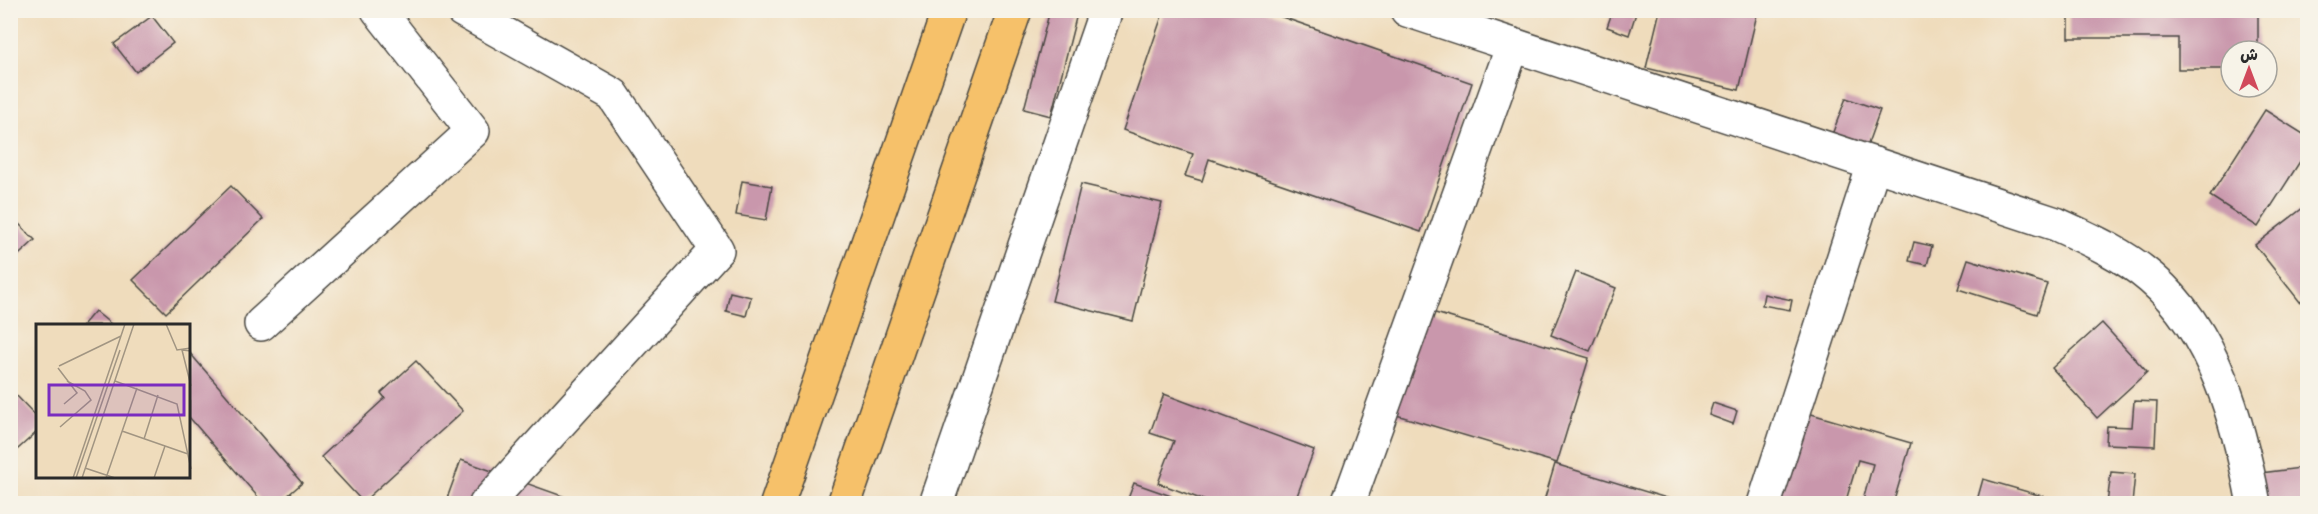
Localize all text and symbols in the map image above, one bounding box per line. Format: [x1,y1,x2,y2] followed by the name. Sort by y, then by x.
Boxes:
[2219,39,2279,99] north arrow
[2240,43,2258,64] text: ش
[36,324,190,478] inset map

